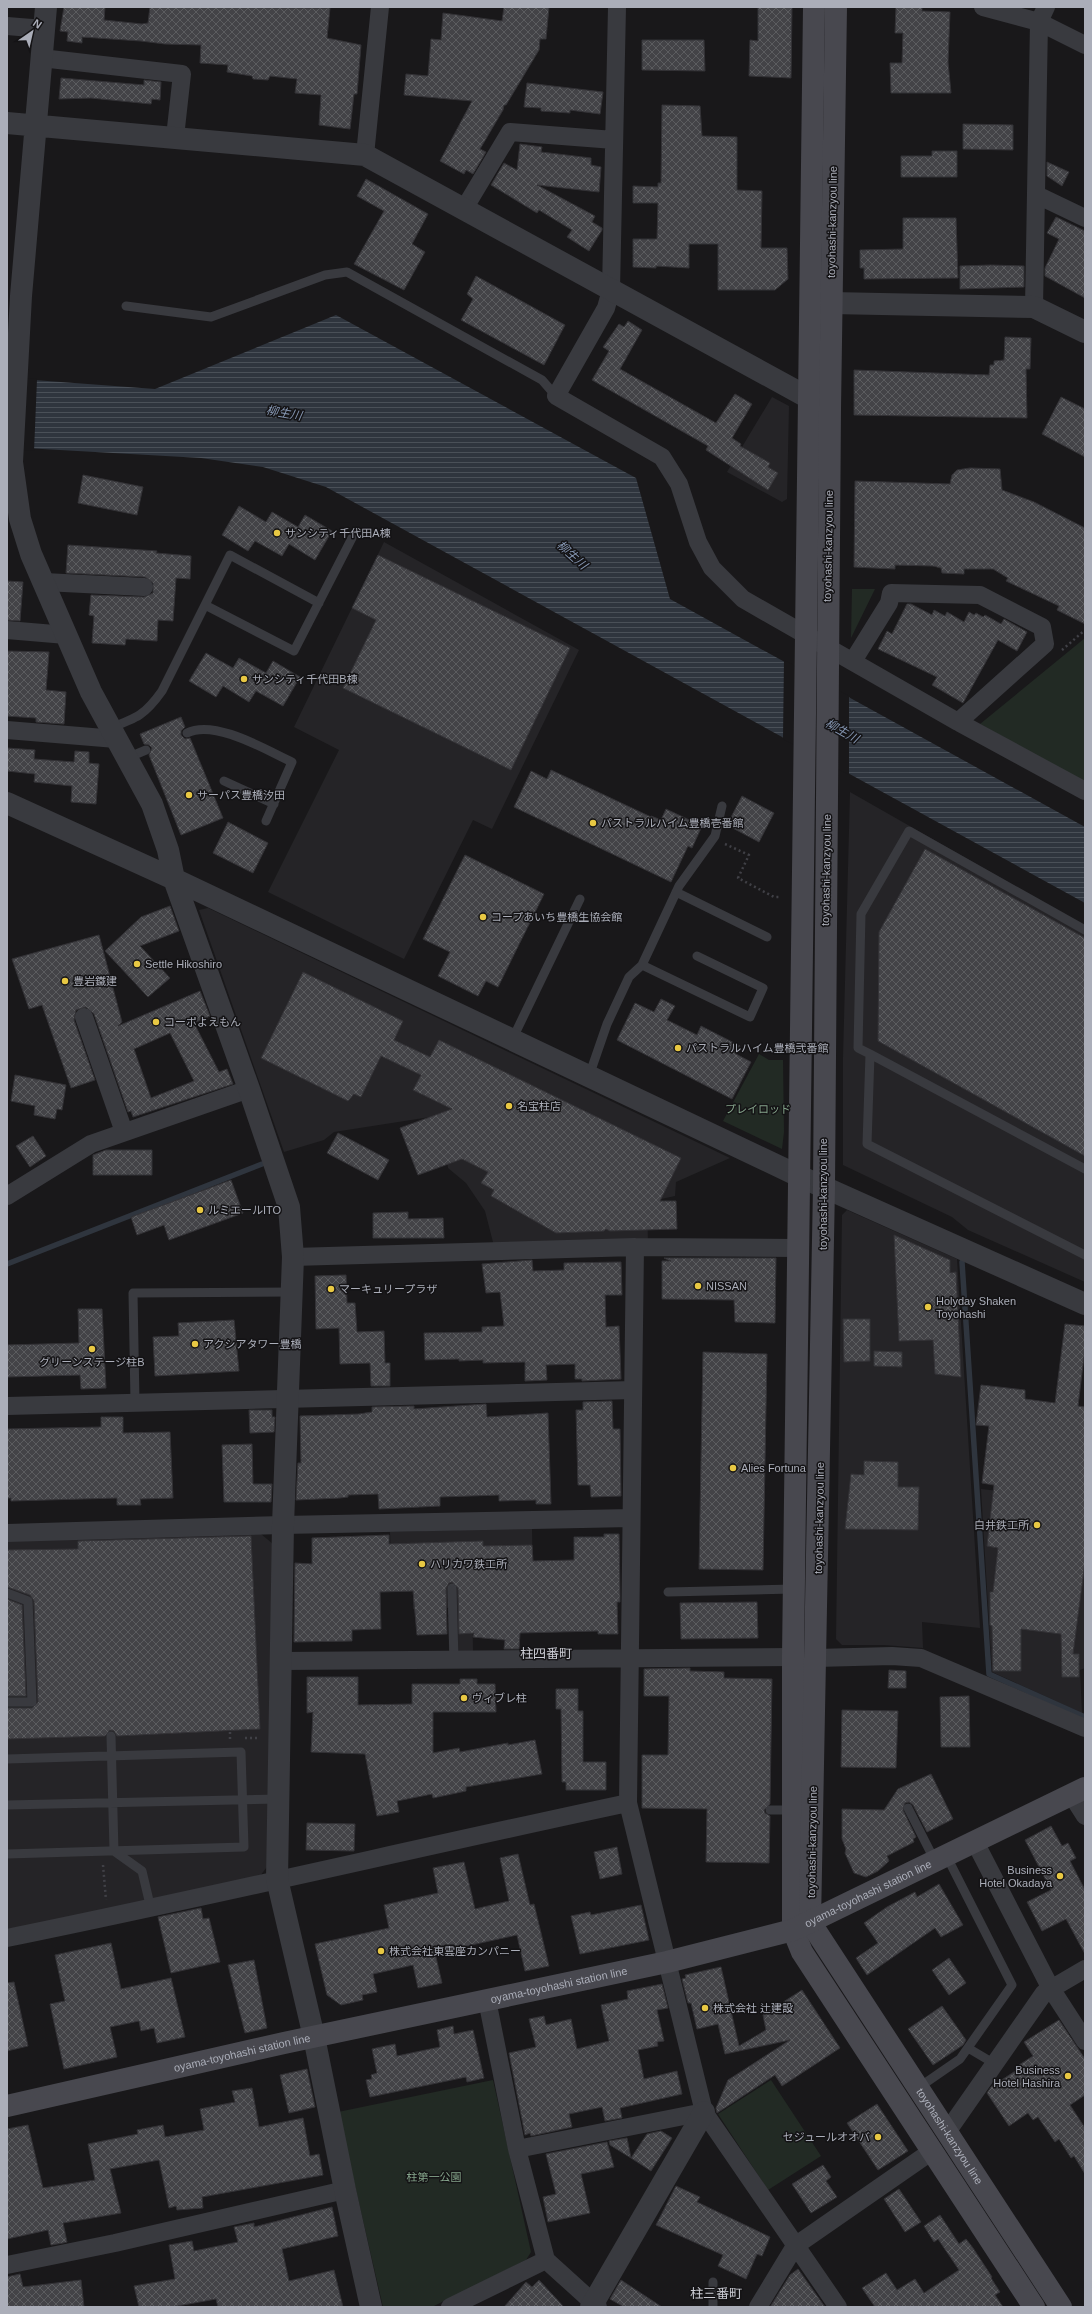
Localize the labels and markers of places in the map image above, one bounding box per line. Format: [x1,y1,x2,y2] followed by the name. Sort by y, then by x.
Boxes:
[285,527,391,539] place label: サンシティ千代田A棟
[272,528,282,538] marker: サンシティ千代田A棟
[252,673,358,685] place label: サンシティ千代田B棟
[239,674,249,684] marker: サンシティ千代田B棟
[197,789,285,801] place label: サーパス豊橋汐田
[184,790,194,800] marker: サーパス豊橋汐田
[601,817,744,829] place label: パストラルハイム豊橋壱番館
[588,818,598,828] marker: パストラルハイム豊橋壱番館
[491,911,622,923] place label: コープあいち豊橋生協会館
[478,912,488,922] marker: コープあいち豊橋生協会館
[145,958,222,970] place label: Settle Hikoshiro
[132,959,142,969] marker: Settle Hikoshiro
[73,975,117,987] place label: 豊岩鐵建
[60,976,70,986] marker: 豊岩鐵建
[164,1016,241,1028] place label: コーポよえもん
[151,1017,161,1027] marker: コーポよえもん
[686,1042,829,1054] place label: パストラルハイム豊橋弐番館
[673,1043,683,1053] marker: パストラルハイム豊橋弐番館
[517,1100,561,1112] place label: 名宝柱店
[504,1101,514,1111] marker: 名宝柱店
[208,1204,282,1216] place label: ルミエールITO
[195,1205,205,1215] marker: ルミエールITO
[706,1280,747,1292] place label: NISSAN
[693,1281,703,1291] marker: NISSAN
[339,1283,437,1295] place label: マーキュリープラザ
[326,1284,336,1294] marker: マーキュリープラザ
[936,1295,1016,1320] place label: Holyday Shaken Toyohashi
[923,1302,933,1312] marker: Holyday Shaken Toyohashi
[203,1338,301,1350] place label: アクシアタワー豊橋
[190,1339,200,1349] marker: アクシアタワー豊橋
[87,1344,97,1354] marker: グリーンステージ柱B
[39,1356,145,1368] place label: グリーンステージ柱B
[741,1462,807,1474] place label: Alies Fortuna
[728,1463,738,1473] marker: Alies Fortuna
[974,1519,1030,1531] place label: 白井鉄工所
[1032,1520,1042,1530] marker: 白井鉄工所
[430,1558,508,1570] place label: ハリカワ鉄工所
[417,1559,427,1569] marker: ハリカワ鉄工所
[472,1692,527,1704] place label: ヴィブレ柱
[459,1693,469,1703] marker: ヴィブレ柱
[979,1864,1053,1889] place label: Business Hotel Okadaya
[1055,1871,1065,1881] marker: Business Hotel Okadaya
[389,1945,521,1957] place label: 株式会社東雲座カンパニー
[376,1946,386,1956] marker: 株式会社東雲座カンパニー
[713,2002,793,2014] place label: 株式会社 辻建設
[700,2003,710,2013] marker: 株式会社 辻建設
[993,2064,1061,2089] place label: Business Hotel Hashira
[1063,2071,1073,2081] marker: Business Hotel Hashira
[783,2131,870,2143] place label: セジュールオオバ
[873,2132,883,2142] marker: セジュールオオバ

